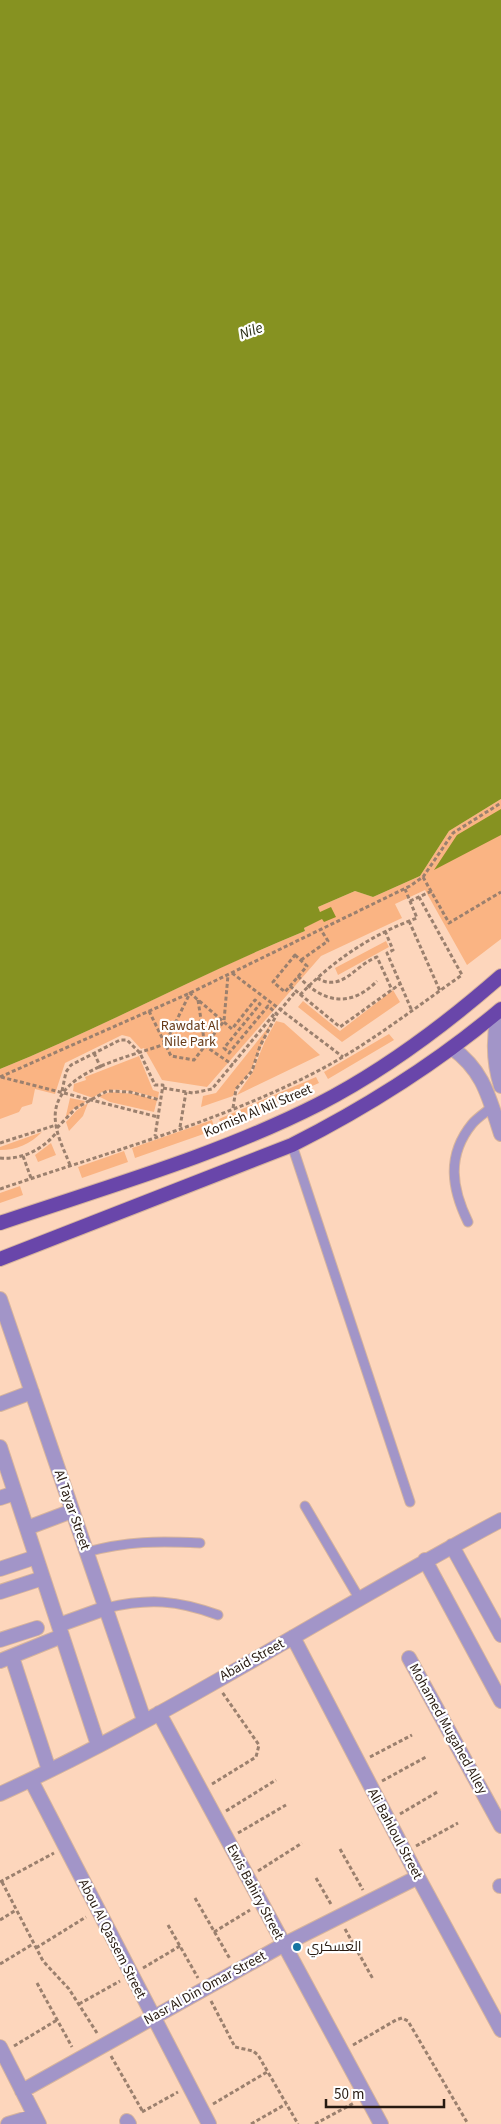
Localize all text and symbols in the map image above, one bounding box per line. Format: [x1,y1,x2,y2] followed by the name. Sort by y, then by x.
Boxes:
[236,317,266,345] water label: Nile
[161,1016,220,1052] park label: Rawdat Al Nile Park
[201,1079,315,1143] street label: Kornish Al Nil Street
[49,1467,95,1553] street label: Al Tayar Street
[216,1634,288,1686] street label: Abaid Street
[404,1660,493,1798] street label: Mohamed Mugahed Alley
[363,1785,428,1883] street label: Ali Bahloul Street
[221,1841,289,1944] street label: Ewis Bahiry Street
[73,1876,151,2003] street label: Abou Al Qassem Street
[307,1937,362,1958] place label: العسكري
[291,1941,303,1953] marker: العسكري
[140,1946,270,2030] street label: Nasr Al Din Omar Street
[326,2076,444,2108] scale bar
[334,2084,364,2105] text: 50 m

